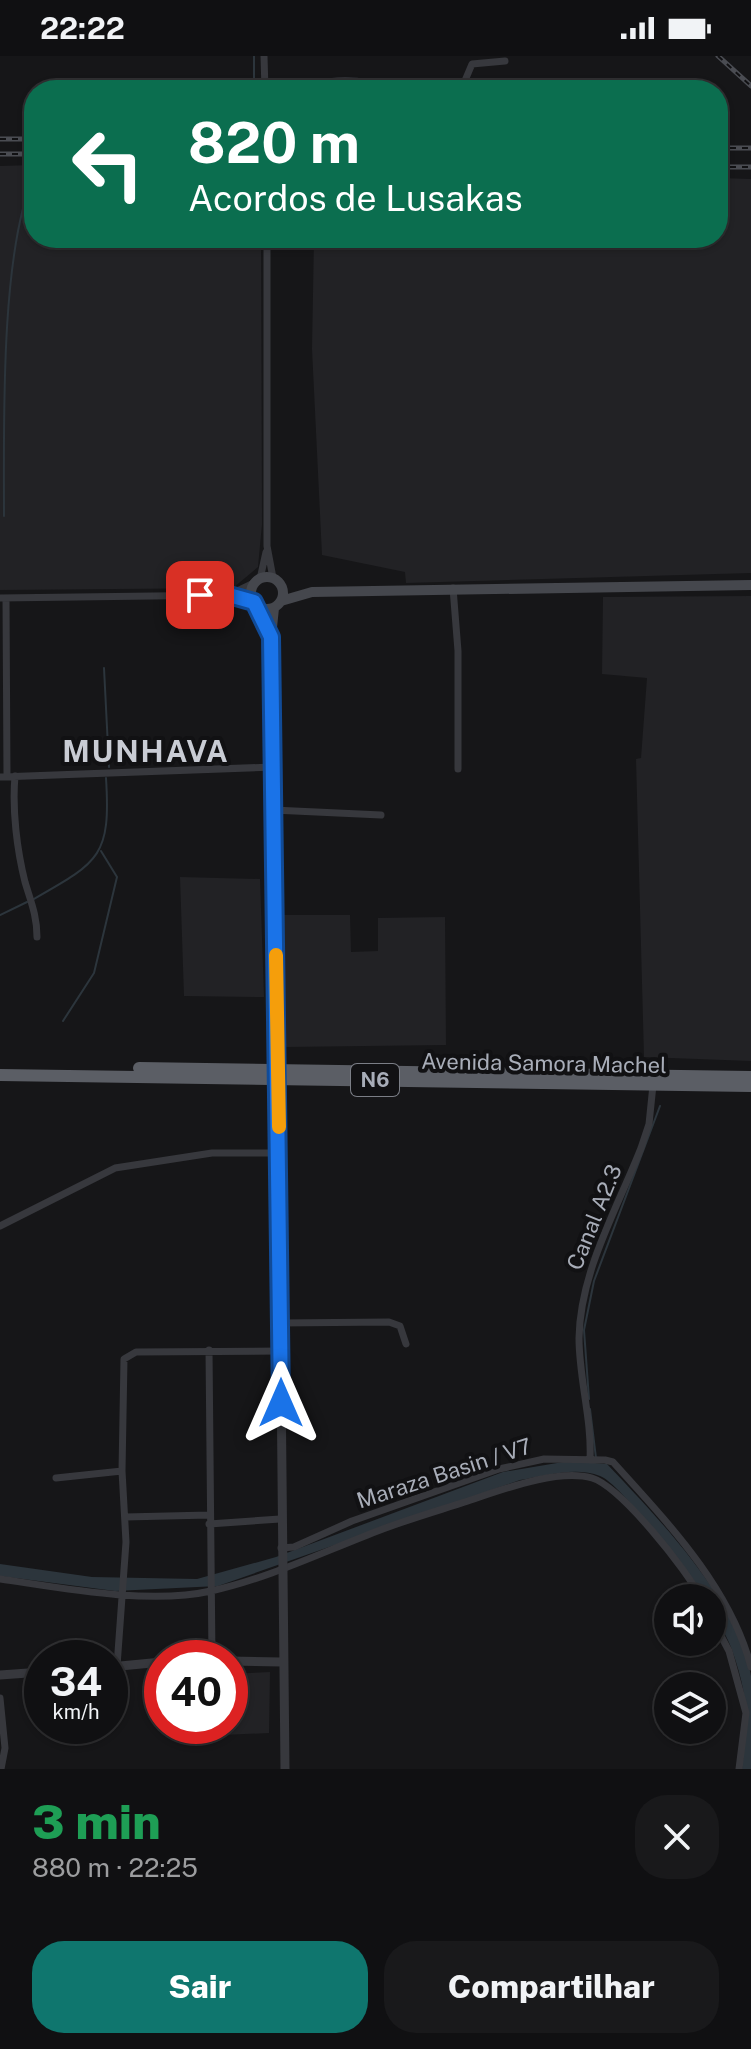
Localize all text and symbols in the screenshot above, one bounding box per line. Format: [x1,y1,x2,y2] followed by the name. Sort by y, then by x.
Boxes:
[40,10,125,46] text: 22:22
[188,110,360,176] text: 820 m
[56,112,160,216] icon: left
[188,177,523,219] text: Acordos de Lusakas
[166,561,234,629] pin
[178,573,222,617] icon: arrive
[62,733,230,769] district label: MUNHAVA
[421,1048,667,1078] street label: Avenida Samora Machel
[351,1064,399,1096] road number: N6
[561,1160,627,1274] street label: Canal A2.3
[239,1361,323,1445] position arrow
[353,1432,535,1514] street label: Maraza Basin / V7
[654,1584,726,1744] map controls
[654,1584,726,1656] button: sound
[144,1640,248,1744] speed limit sign: 40
[50,1658,102,1705] text: 34
[654,1672,726,1744] button: layers
[52,1700,100,1724] text: km/h
[32,1793,161,1850] text: 3 min
[635,1795,719,1879] button: close
[32,1852,198,1883] text: 880 m · 22:25
[32,1941,368,2033] button: Sair
[384,1941,719,2033] button: Compartilhar

